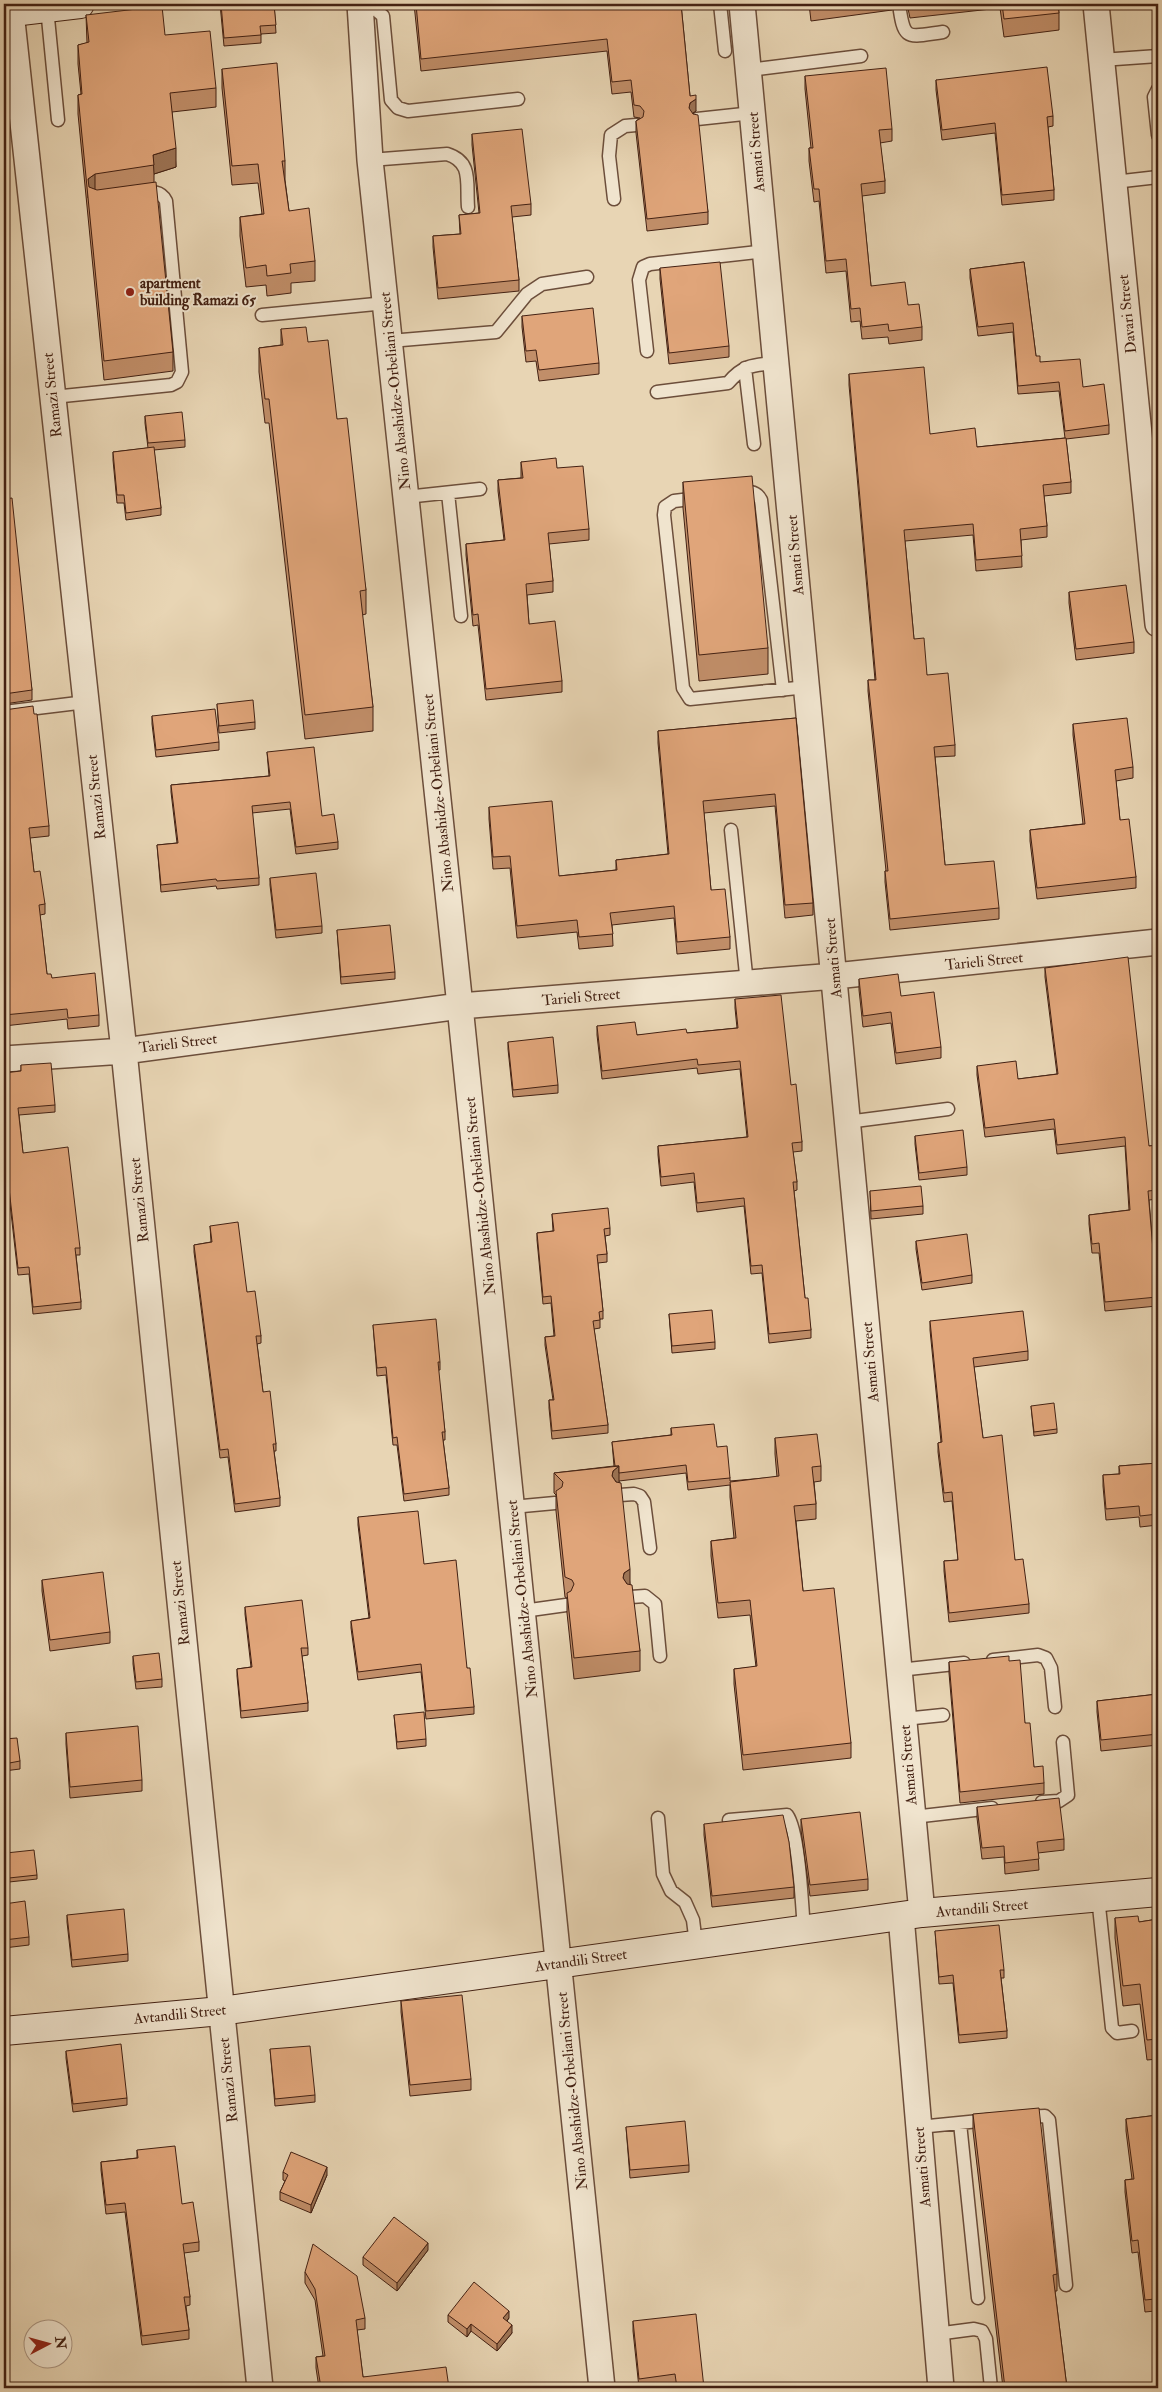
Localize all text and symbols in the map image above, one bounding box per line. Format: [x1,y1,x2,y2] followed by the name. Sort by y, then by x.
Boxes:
[744,111,770,194] street label: Asmati Street
[1114,273,1141,355] street label: Davari Street
[139,274,256,311] place label: apartment building Ramazi 65
[124,286,136,298] marker: apartment building Ramazi 65
[376,291,415,491] street label: Nino Abashidze-Orbeliani Street
[39,351,66,438] street label: Ramazi Street
[783,514,809,597] street label: Asmati Street
[419,693,458,893] street label: Nino Abashidze-Orbeliani Street
[83,753,110,840] street label: Ramazi Street
[821,917,847,1000] street label: Asmati Street
[944,948,1024,975] street label: Tarieli Street
[541,985,621,1010] street label: Tarieli Street
[138,1029,218,1058] street label: Tarieli Street
[461,1096,500,1296] street label: Nino Abashidze-Orbeliani Street
[126,1156,153,1243] street label: Ramazi Street
[858,1321,884,1404] street label: Asmati Street
[503,1499,542,1699] street label: Nino Abashidze-Orbeliani Street
[167,1559,194,1646] street label: Ramazi Street
[896,1724,922,1807] street label: Asmati Street
[934,1895,1029,1922] street label: Avtandili Street
[533,1945,629,1977] street label: Avtandili Street
[553,1991,592,2191] street label: Nino Abashidze-Orbeliani Street
[132,2000,227,2029] street label: Avtandili Street
[215,2036,242,2123] street label: Ramazi Street
[910,2126,936,2209] street label: Asmati Street
[22,2320,72,2370] north arrow
[51,2335,70,2350] text: N

